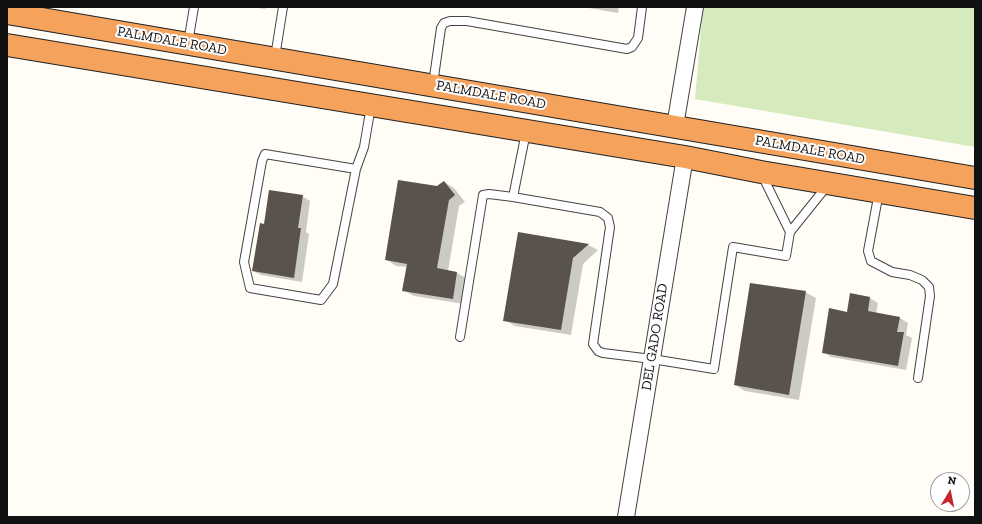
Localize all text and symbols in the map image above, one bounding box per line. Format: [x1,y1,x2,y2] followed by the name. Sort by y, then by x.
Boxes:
[116,23,228,59] street label: PALMDALE ROAD
[435,77,547,113] street label: PALMDALE ROAD
[754,132,866,168] street label: PALMDALE ROAD
[638,282,672,392] street label: DEL GADO ROAD
[930,472,970,512] north arrow
[947,474,957,488] text: N

